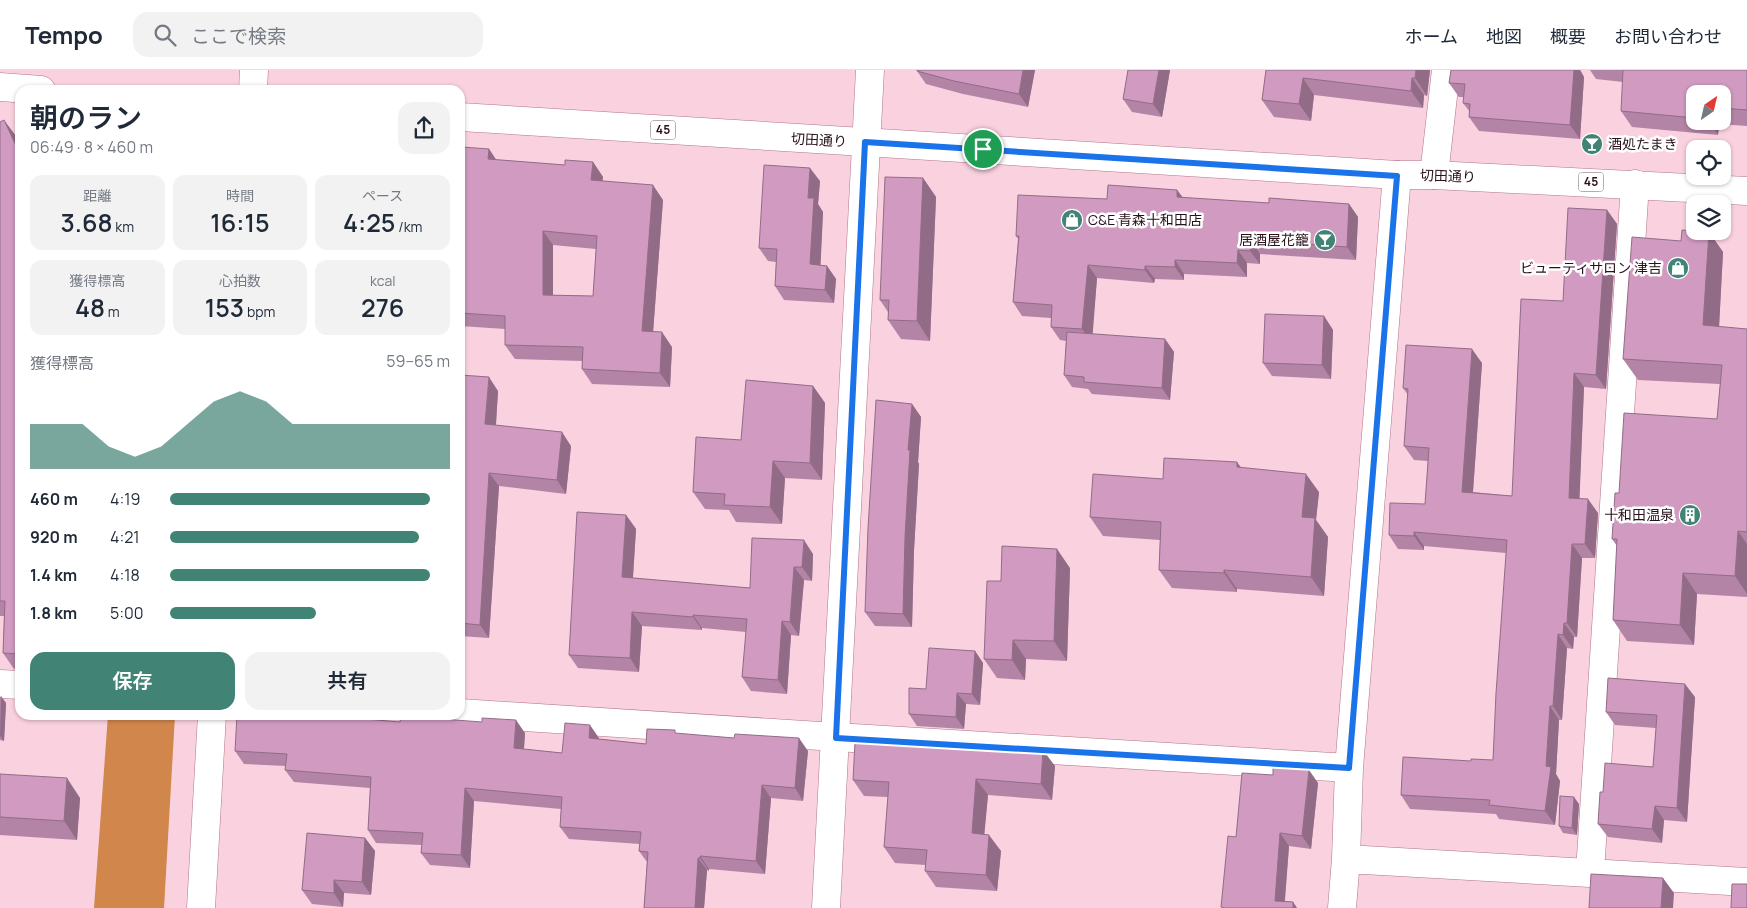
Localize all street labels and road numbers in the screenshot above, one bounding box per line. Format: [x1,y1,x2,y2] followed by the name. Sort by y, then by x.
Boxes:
[650,120,676,140] road number: 45
[791,129,847,150] street label: 切田通り
[1420,165,1476,186] street label: 切田通り
[1578,172,1604,191] road number: 45

